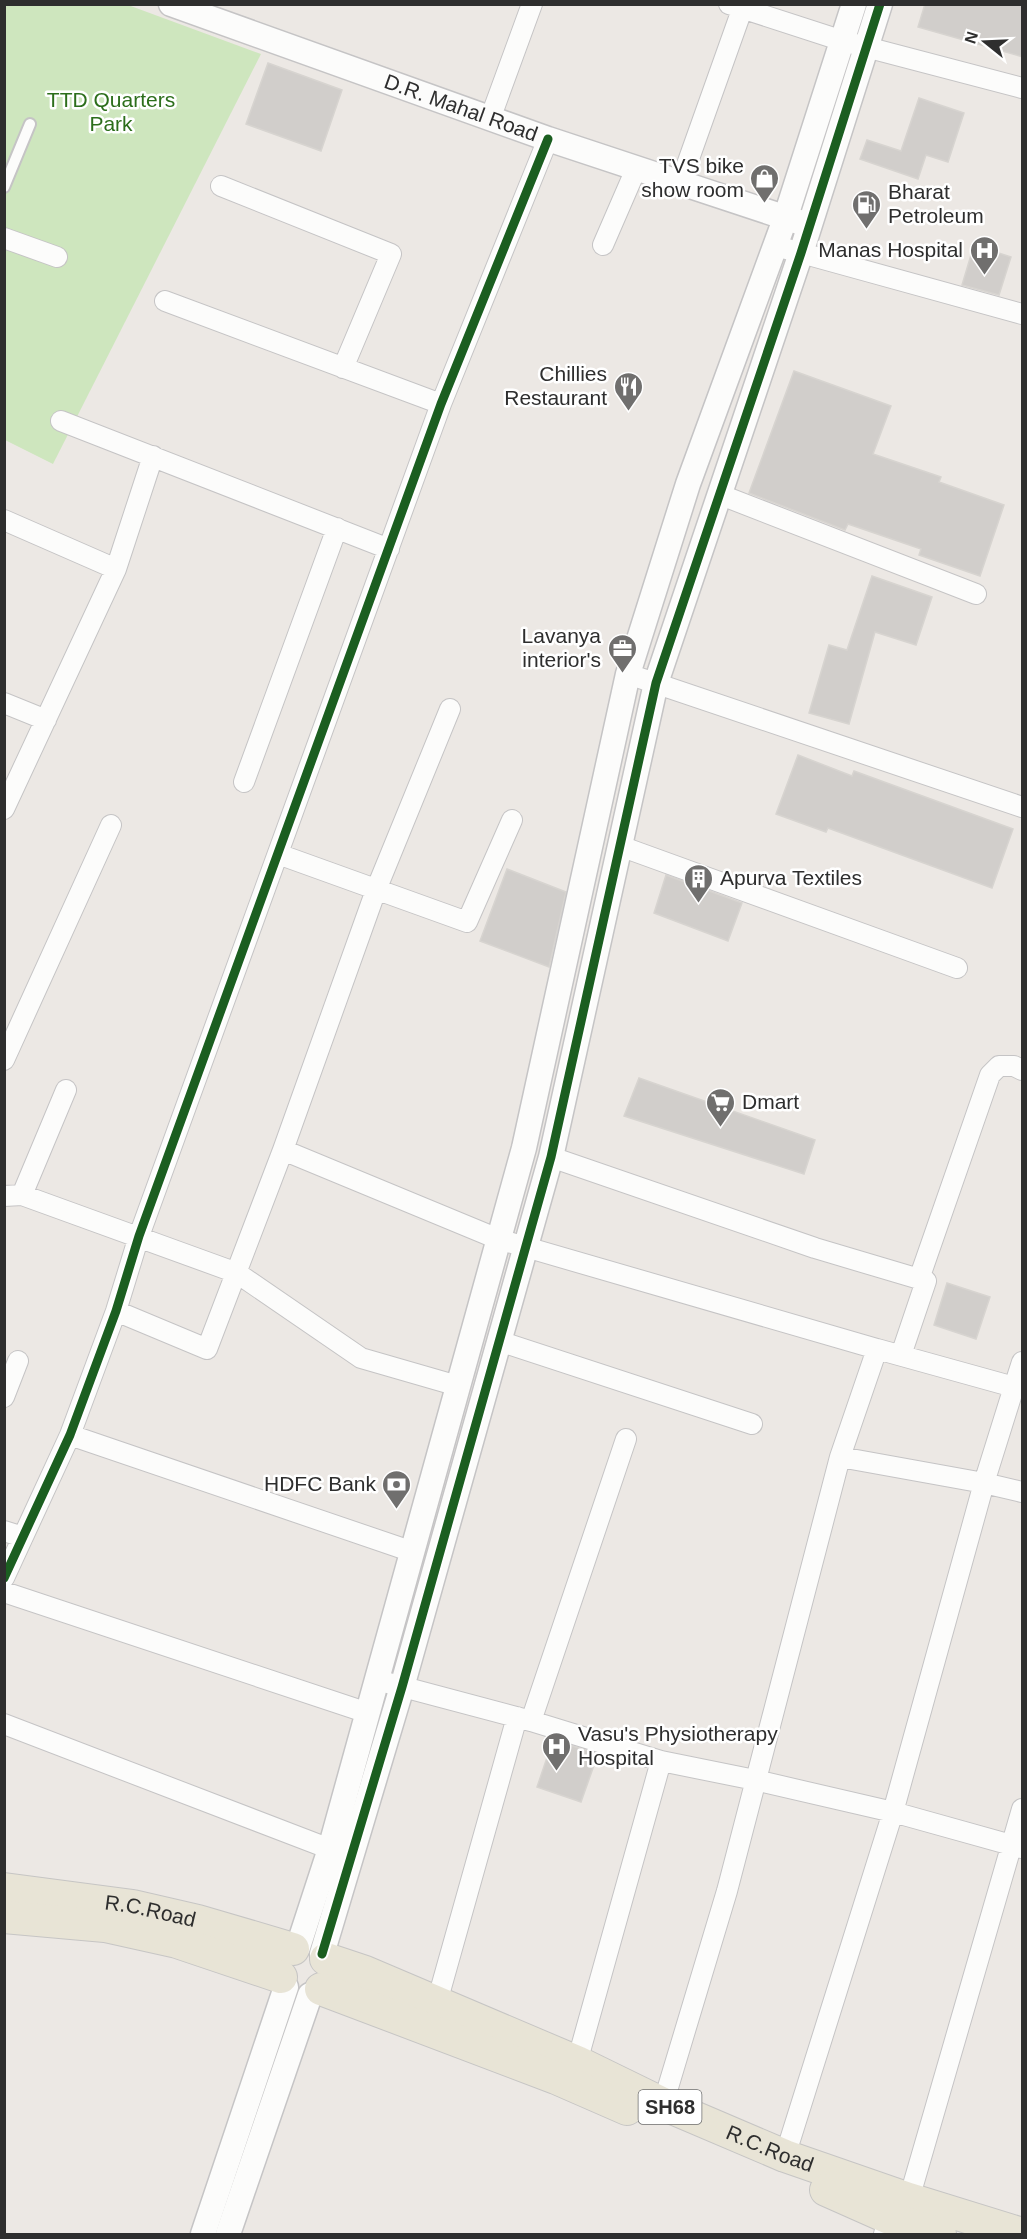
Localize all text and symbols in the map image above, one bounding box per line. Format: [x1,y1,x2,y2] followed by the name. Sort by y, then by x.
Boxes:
[955,12,1015,72] north arrow
[961,29,981,46] text: N
[381,69,541,145] street label: D.R. Mahal Road
[47,88,175,135] park label: TTD Quarters Park
[641,154,744,201] place label: TVS bike show room
[749,162,781,204] shop icon: TVS bike show room
[888,180,984,227] place label: Bharat Petroleum
[851,188,883,230] fuel station icon: Bharat Petroleum
[968,234,1000,276] hospital icon: Manas Hospital
[818,238,963,261] place label: Manas Hospital
[504,362,607,409] place label: Chillies Restaurant
[612,370,644,412] restaurant icon: Chillies Restaurant
[522,624,601,671] place label: Lavanya interior's
[606,632,638,674] office icon: Lavanya interior's
[683,862,715,904] building icon: Apurva Textiles
[720,866,862,889] place label: Apurva Textiles
[705,1086,737,1128] supermarket icon: Dmart
[742,1090,799,1113] place label: Dmart
[381,1468,413,1510] bank icon: HDFC Bank
[264,1472,376,1495] place label: HDFC Bank
[578,1722,778,1769] place label: Vasu's Physiotherapy Hospital
[541,1730,573,1772] hospital icon: Vasu's Physiotherapy Hospital
[104,1890,198,1931] street label: R.C.Road
[638,2090,702,2124] road number: SH68
[723,2120,817,2176] street label: R.C.Road

